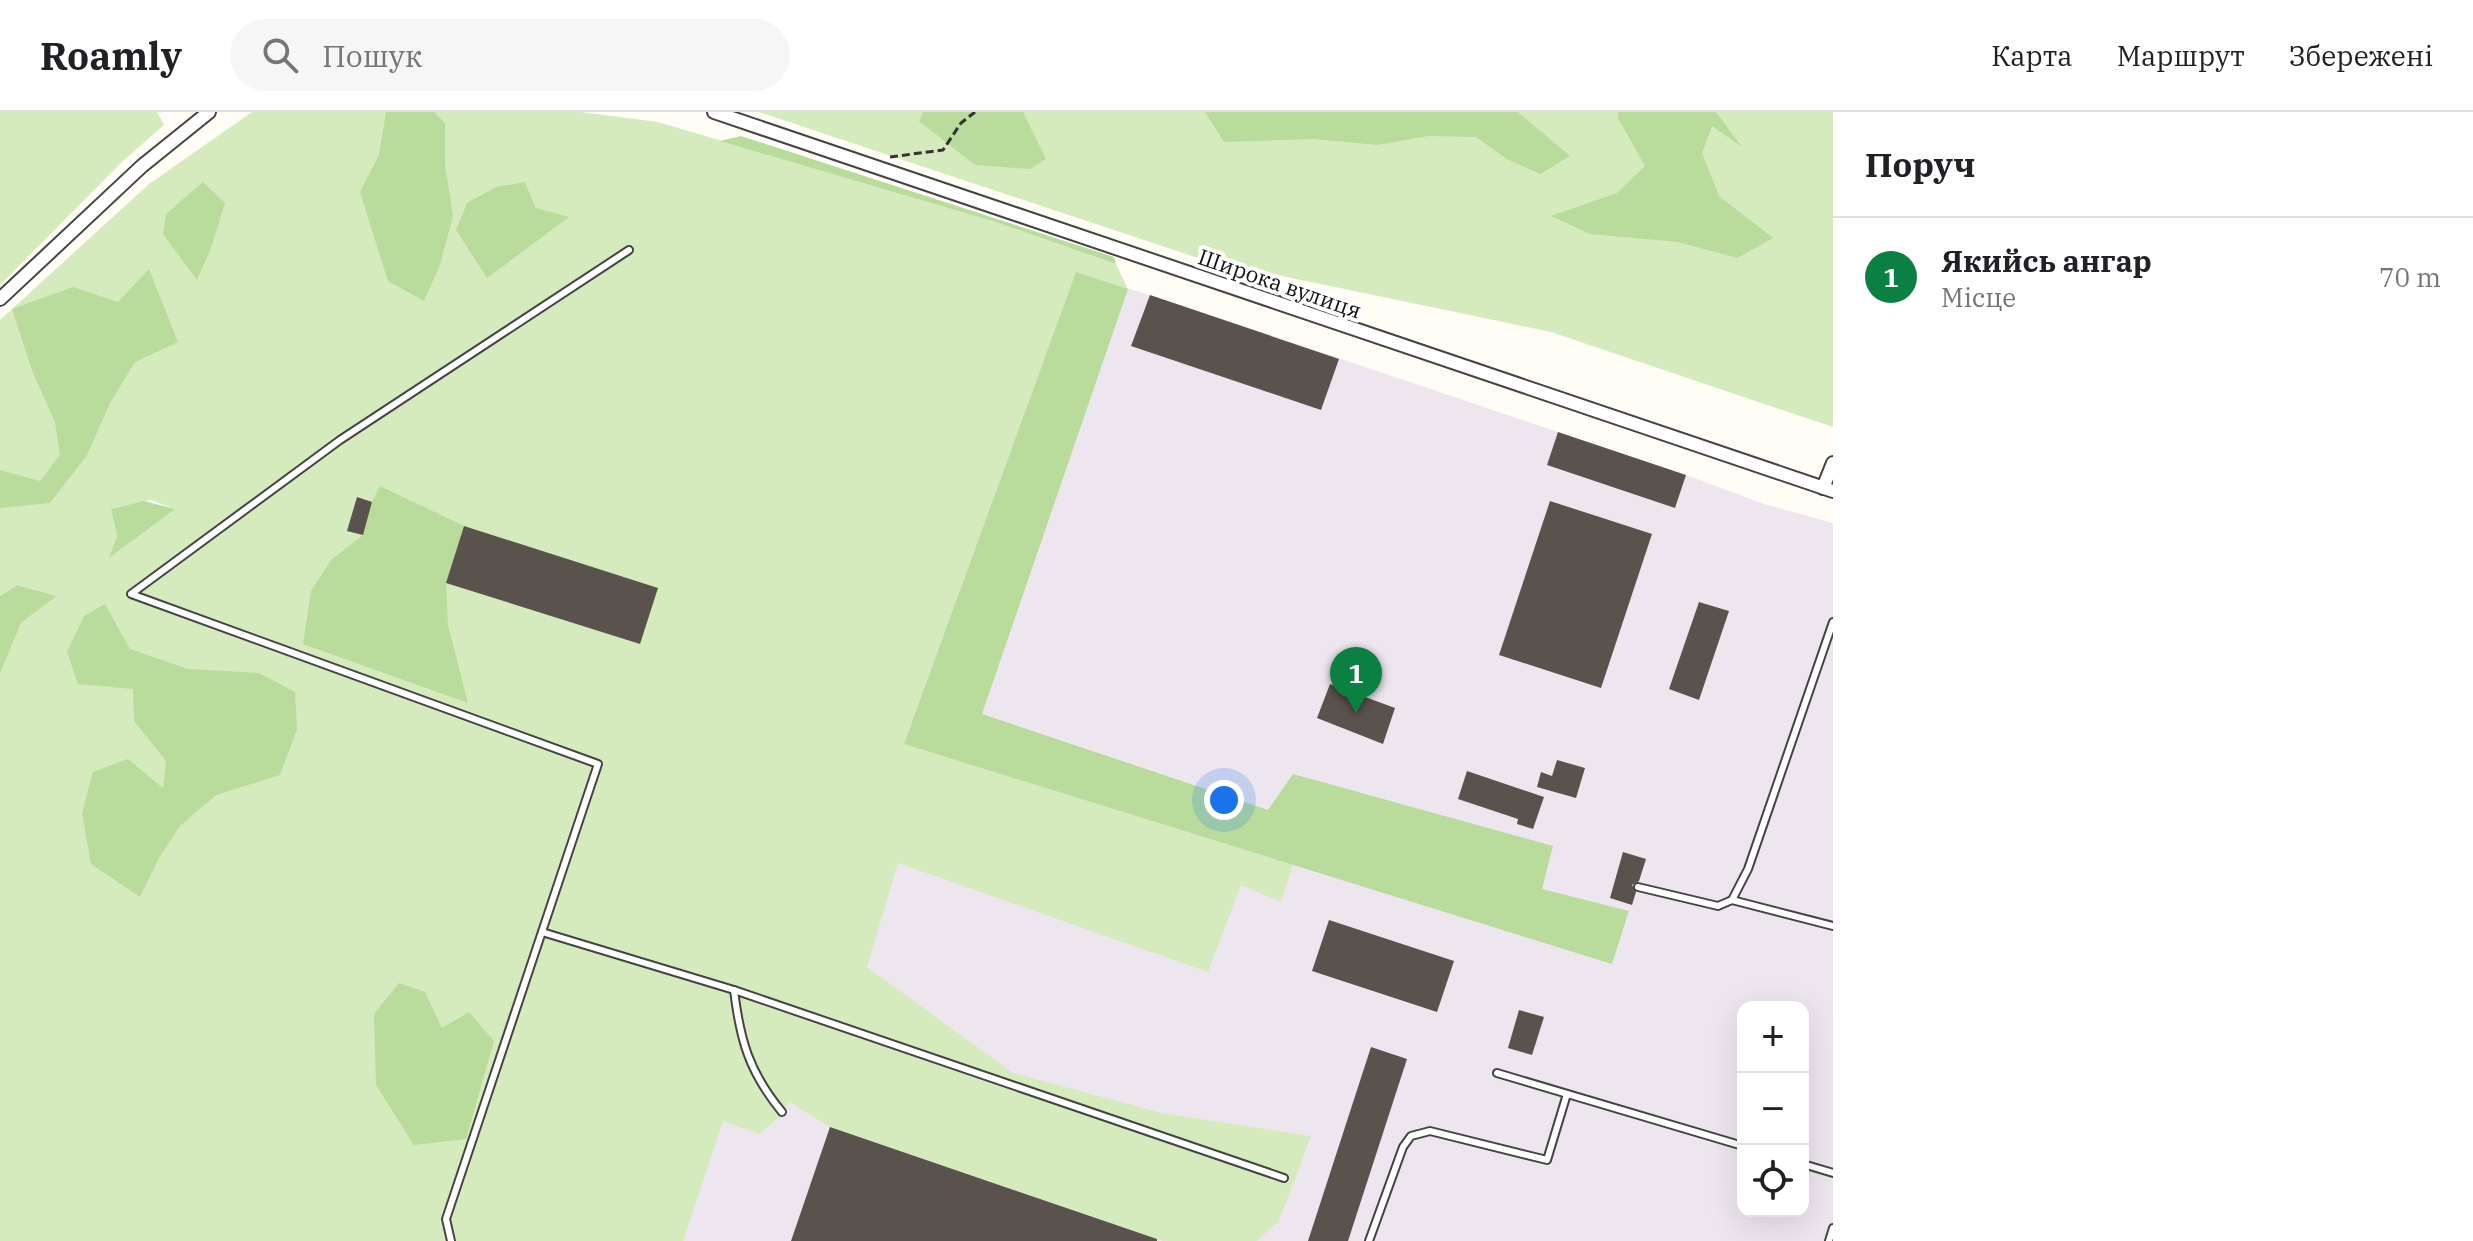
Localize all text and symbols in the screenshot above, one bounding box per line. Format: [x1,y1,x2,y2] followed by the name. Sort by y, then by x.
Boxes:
[230,19,790,91] search box
[40,31,182,80] text: Roamly
[258,33,302,77] icon: search
[322,36,422,75] text: Пошук
[1991,37,2073,74] text: Карта
[2117,37,2245,74] text: Маршрут
[2289,37,2433,74] text: Збережені
[1865,142,1975,186] text: Поруч
[1195,241,1365,325] street label: Широка вулиця
[1941,241,2152,280] text: Якийсь ангар
[1883,260,1899,294] text: 1
[2379,260,2441,294] text: 70 m
[1941,280,2016,314] text: Місце
[1330,647,1382,713] pin: 1
[1204,780,1244,820] your location
[1737,1001,1809,1217] map controls
[1737,1001,1809,1073] button: +
[1737,1073,1809,1145] button: −
[1737,1145,1809,1217] button: locate

